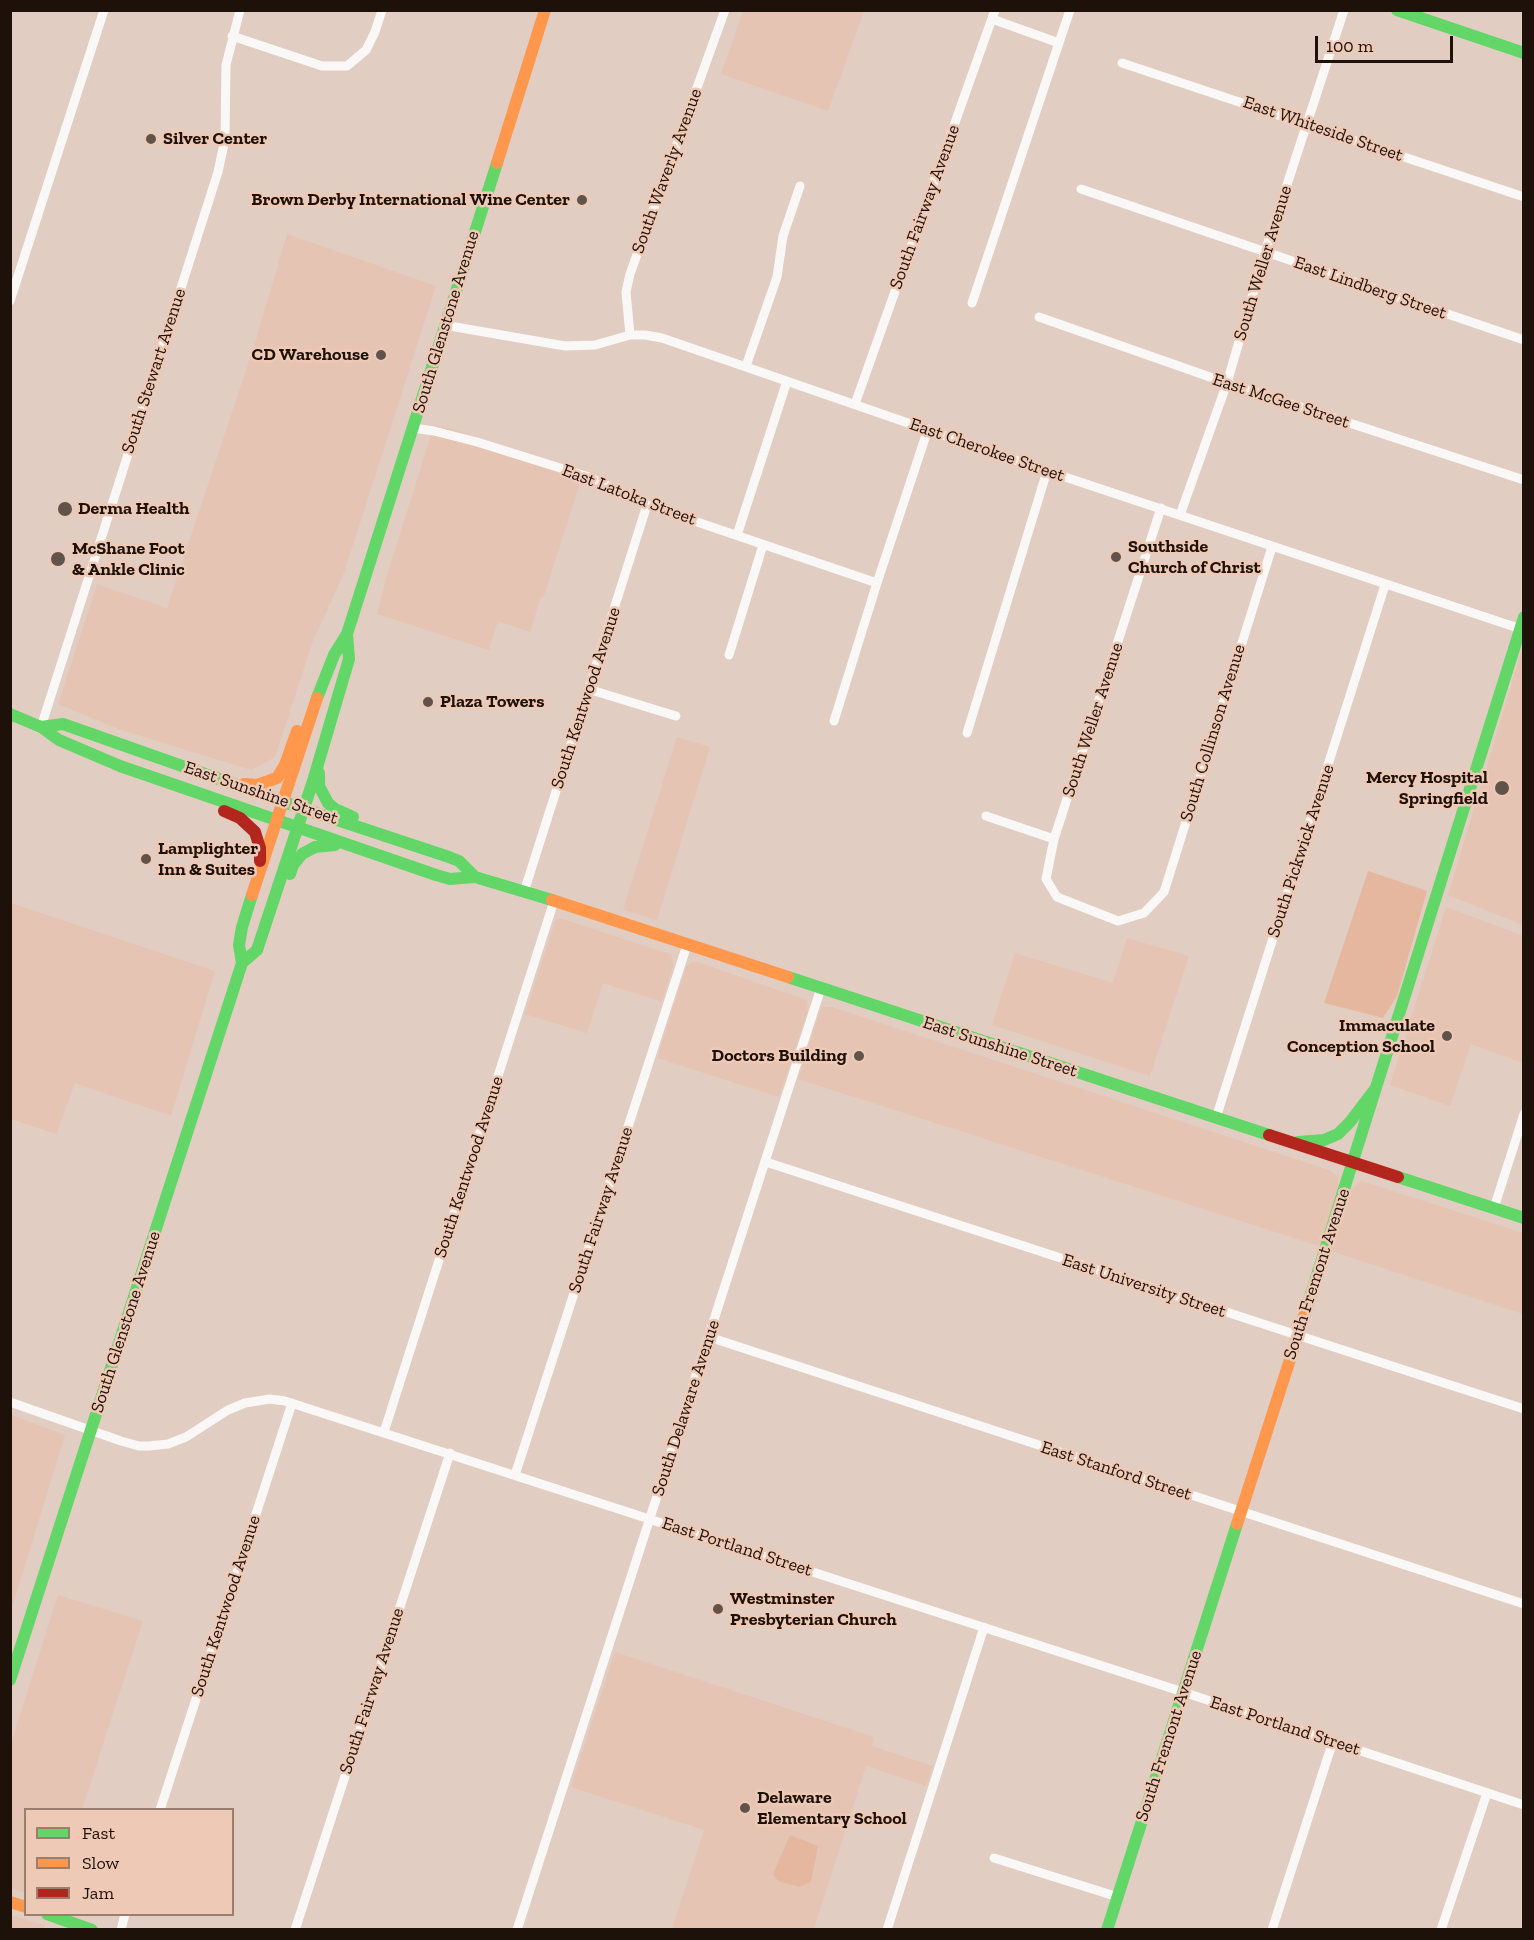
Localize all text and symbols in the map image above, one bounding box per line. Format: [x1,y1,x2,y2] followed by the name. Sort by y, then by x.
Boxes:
[1318,24,1456,62] scale bar
[1326,35,1373,57] text: 100 m
[627,86,707,256] street label: South Waverly Avenue
[1240,91,1406,167] street label: East Whiteside Street
[885,122,965,292] street label: South Fairway Avenue
[163,128,267,150] place label: Silver Center
[144,132,158,146] marker: Silver Center
[1229,183,1297,343] street label: South Weller Avenue
[251,189,570,211] place label: Brown Derby International Wine Center
[575,193,589,207] marker: Brown Derby International Wine Center
[408,228,484,416] street label: South Glenstone Avenue
[1291,252,1449,324] street label: East Lindberg Street
[117,286,191,456] street label: South Stewart Avenue
[252,344,369,366] place label: CD Warehouse
[374,348,388,362] marker: CD Warehouse
[1210,369,1352,433] street label: East McGee Street
[907,413,1067,487] street label: East Cherokee Street
[559,459,699,531] street label: East Latoka Street
[78,498,189,520] place label: Derma Health
[56,500,74,518] marker: Derma Health
[1128,536,1261,578] place label: Southside Church of Christ
[72,538,185,580] place label: McShane Foot & Ankle Clinic
[49,550,67,568] marker: McShane Foot & Ankle Clinic
[1109,550,1123,564] marker: Southside Church of Christ
[546,605,626,791] street label: South Kentwood Avenue
[1058,640,1128,800] street label: South Weller Avenue
[1176,642,1250,824] street label: South Collinson Avenue
[440,691,545,713] place label: Plaza Towers
[421,695,435,709] marker: Plaza Towers
[181,757,341,829] street label: East Sunshine Street
[1263,762,1339,940] street label: South Pickwick Avenue
[1366,767,1488,810] place label: Mercy Hospital Springfield
[1493,779,1511,797] marker: Mercy Hospital Springfield
[158,838,258,880] place label: Lamplighter Inn & Suites
[139,852,153,866] marker: Lamplighter Inn & Suites
[920,1012,1080,1082] street label: East Sunshine Street
[1287,1015,1435,1058] place label: Immaculate Conception School
[1440,1029,1454,1043] marker: Immaculate Conception School
[712,1045,847,1067] place label: Doctors Building
[852,1049,866,1063] marker: Doctors Building
[429,1074,509,1260] street label: South Kentwood Avenue
[564,1124,638,1296] street label: South Fairway Avenue
[1279,1186,1355,1362] street label: South Fremont Avenue
[86,1229,166,1415] street label: South Glenstone Avenue
[1059,1249,1229,1323] street label: East University Street
[647,1317,725,1499] street label: South Delaware Avenue
[1038,1436,1194,1506] street label: East Stanford Street
[186,1513,266,1699] street label: South Kentwood Avenue
[659,1513,815,1581] street label: East Portland Street
[730,1588,897,1630] place label: Westminster Presbyterian Church
[711,1602,725,1616] marker: Westminster Presbyterian Church
[335,1605,409,1777] street label: South Fairway Avenue
[1131,1648,1207,1824] street label: South Fremont Avenue
[1207,1692,1363,1760] street label: East Portland Street
[757,1787,907,1830] place label: Delaware Elementary School
[738,1801,752,1815] marker: Delaware Elementary School
[24,1808,234,1916] legend
[82,1822,115,1844] text: Fast
[82,1852,119,1874] text: Slow
[82,1882,114,1904] text: Jam

